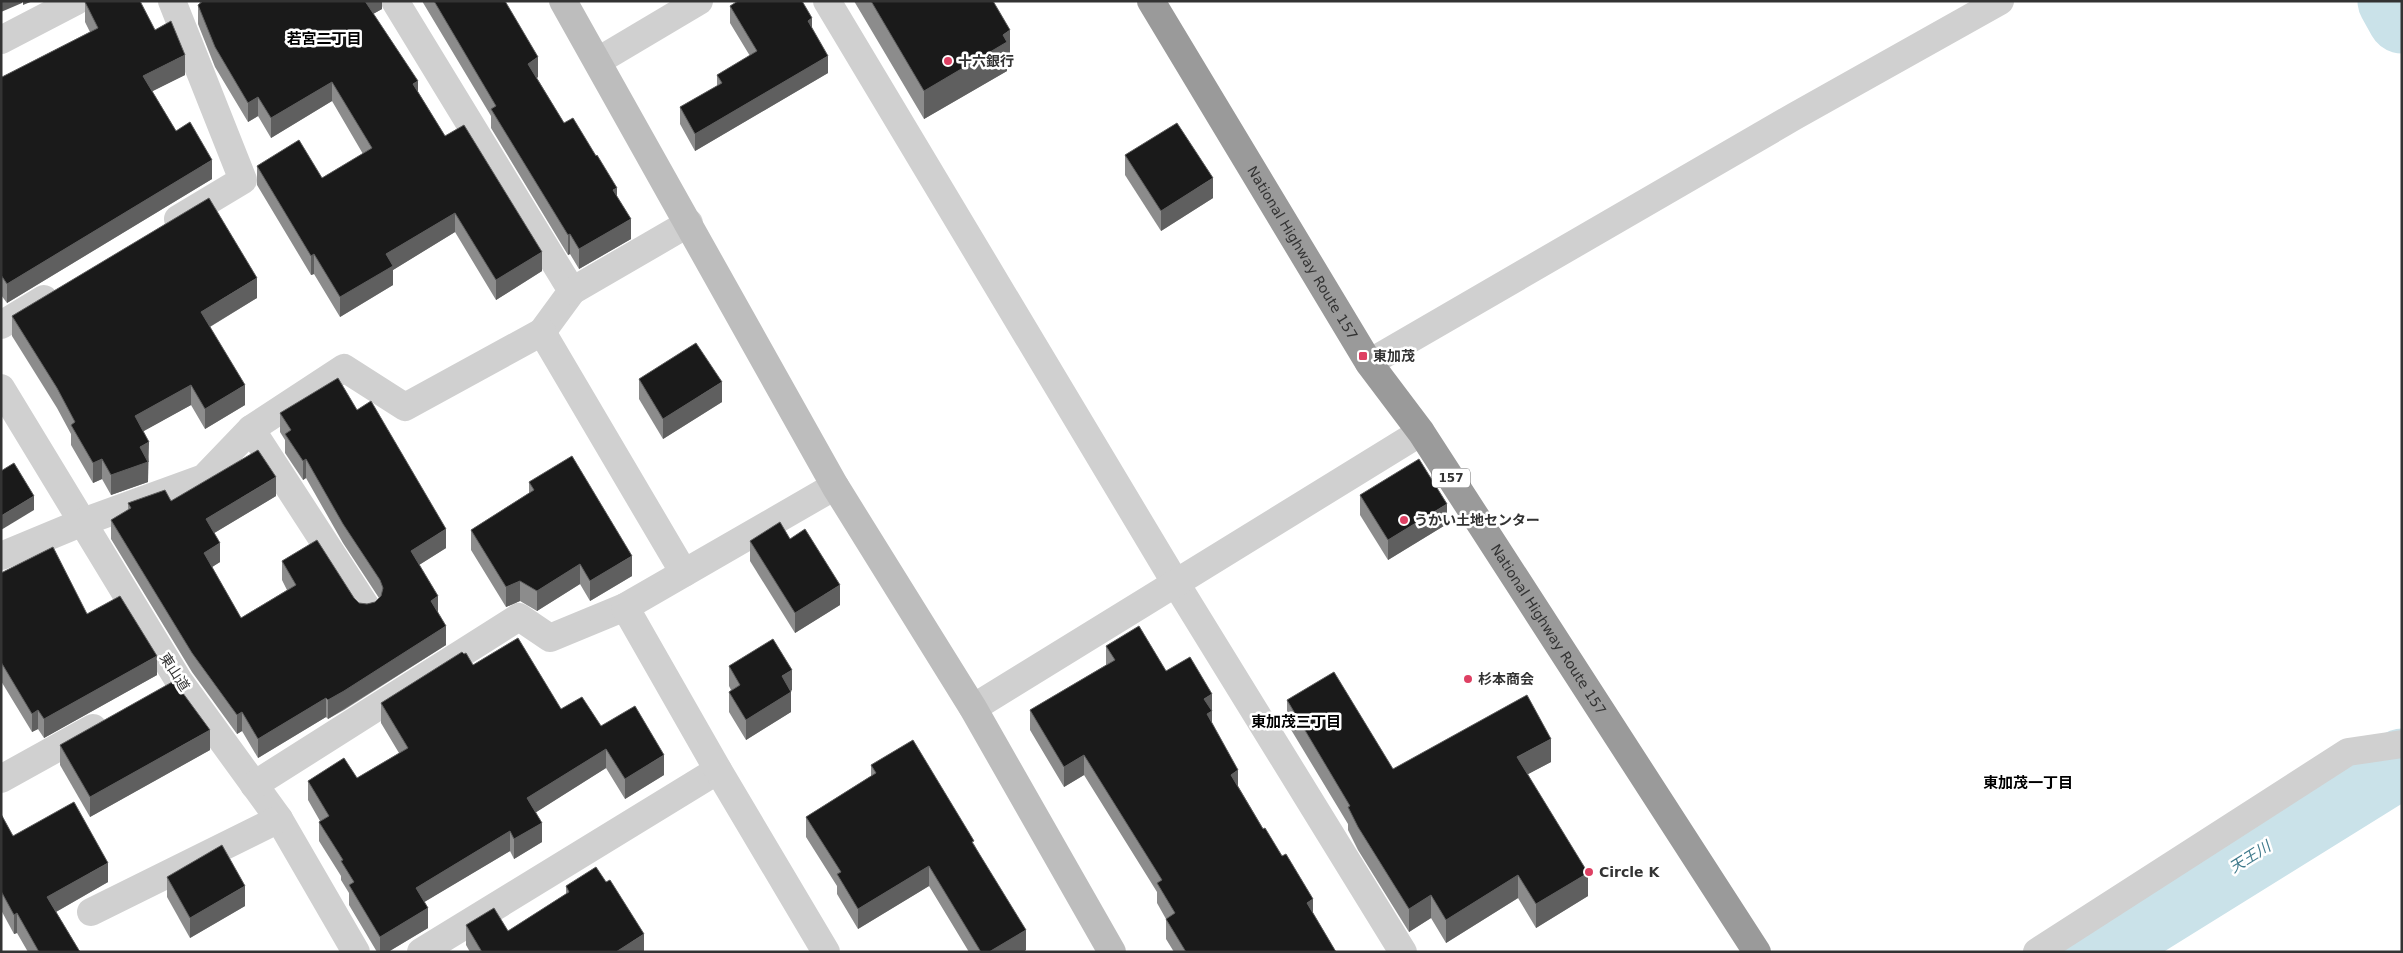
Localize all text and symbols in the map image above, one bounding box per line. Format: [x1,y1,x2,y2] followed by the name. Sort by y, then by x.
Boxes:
[286,30,362,48] district label: 若宮二丁目
[958,53,1014,69] place label: 十六銀行
[942,55,954,67] marker: 十六銀行
[1244,163,1361,343] street label: National Highway Route 157
[1373,348,1415,364] place label: 東加茂
[1357,350,1369,362] marker: 東加茂
[1432,468,1470,488] road number: 157
[1414,512,1540,528] place label: うかい土地センター
[1398,514,1410,526] marker: うかい土地センター
[1488,541,1609,718] street label: National Highway Route 157
[157,650,193,694] street label: 東山道
[1478,671,1534,687] place label: 杉本商会
[1462,673,1474,685] marker: 杉本商会
[1251,713,1341,731] district label: 東加茂三丁目
[1983,774,2073,792] district label: 東加茂一丁目
[2226,836,2276,877] water label: 天王川
[1599,864,1660,880] place label: Circle K
[1583,866,1595,878] marker: Circle K

